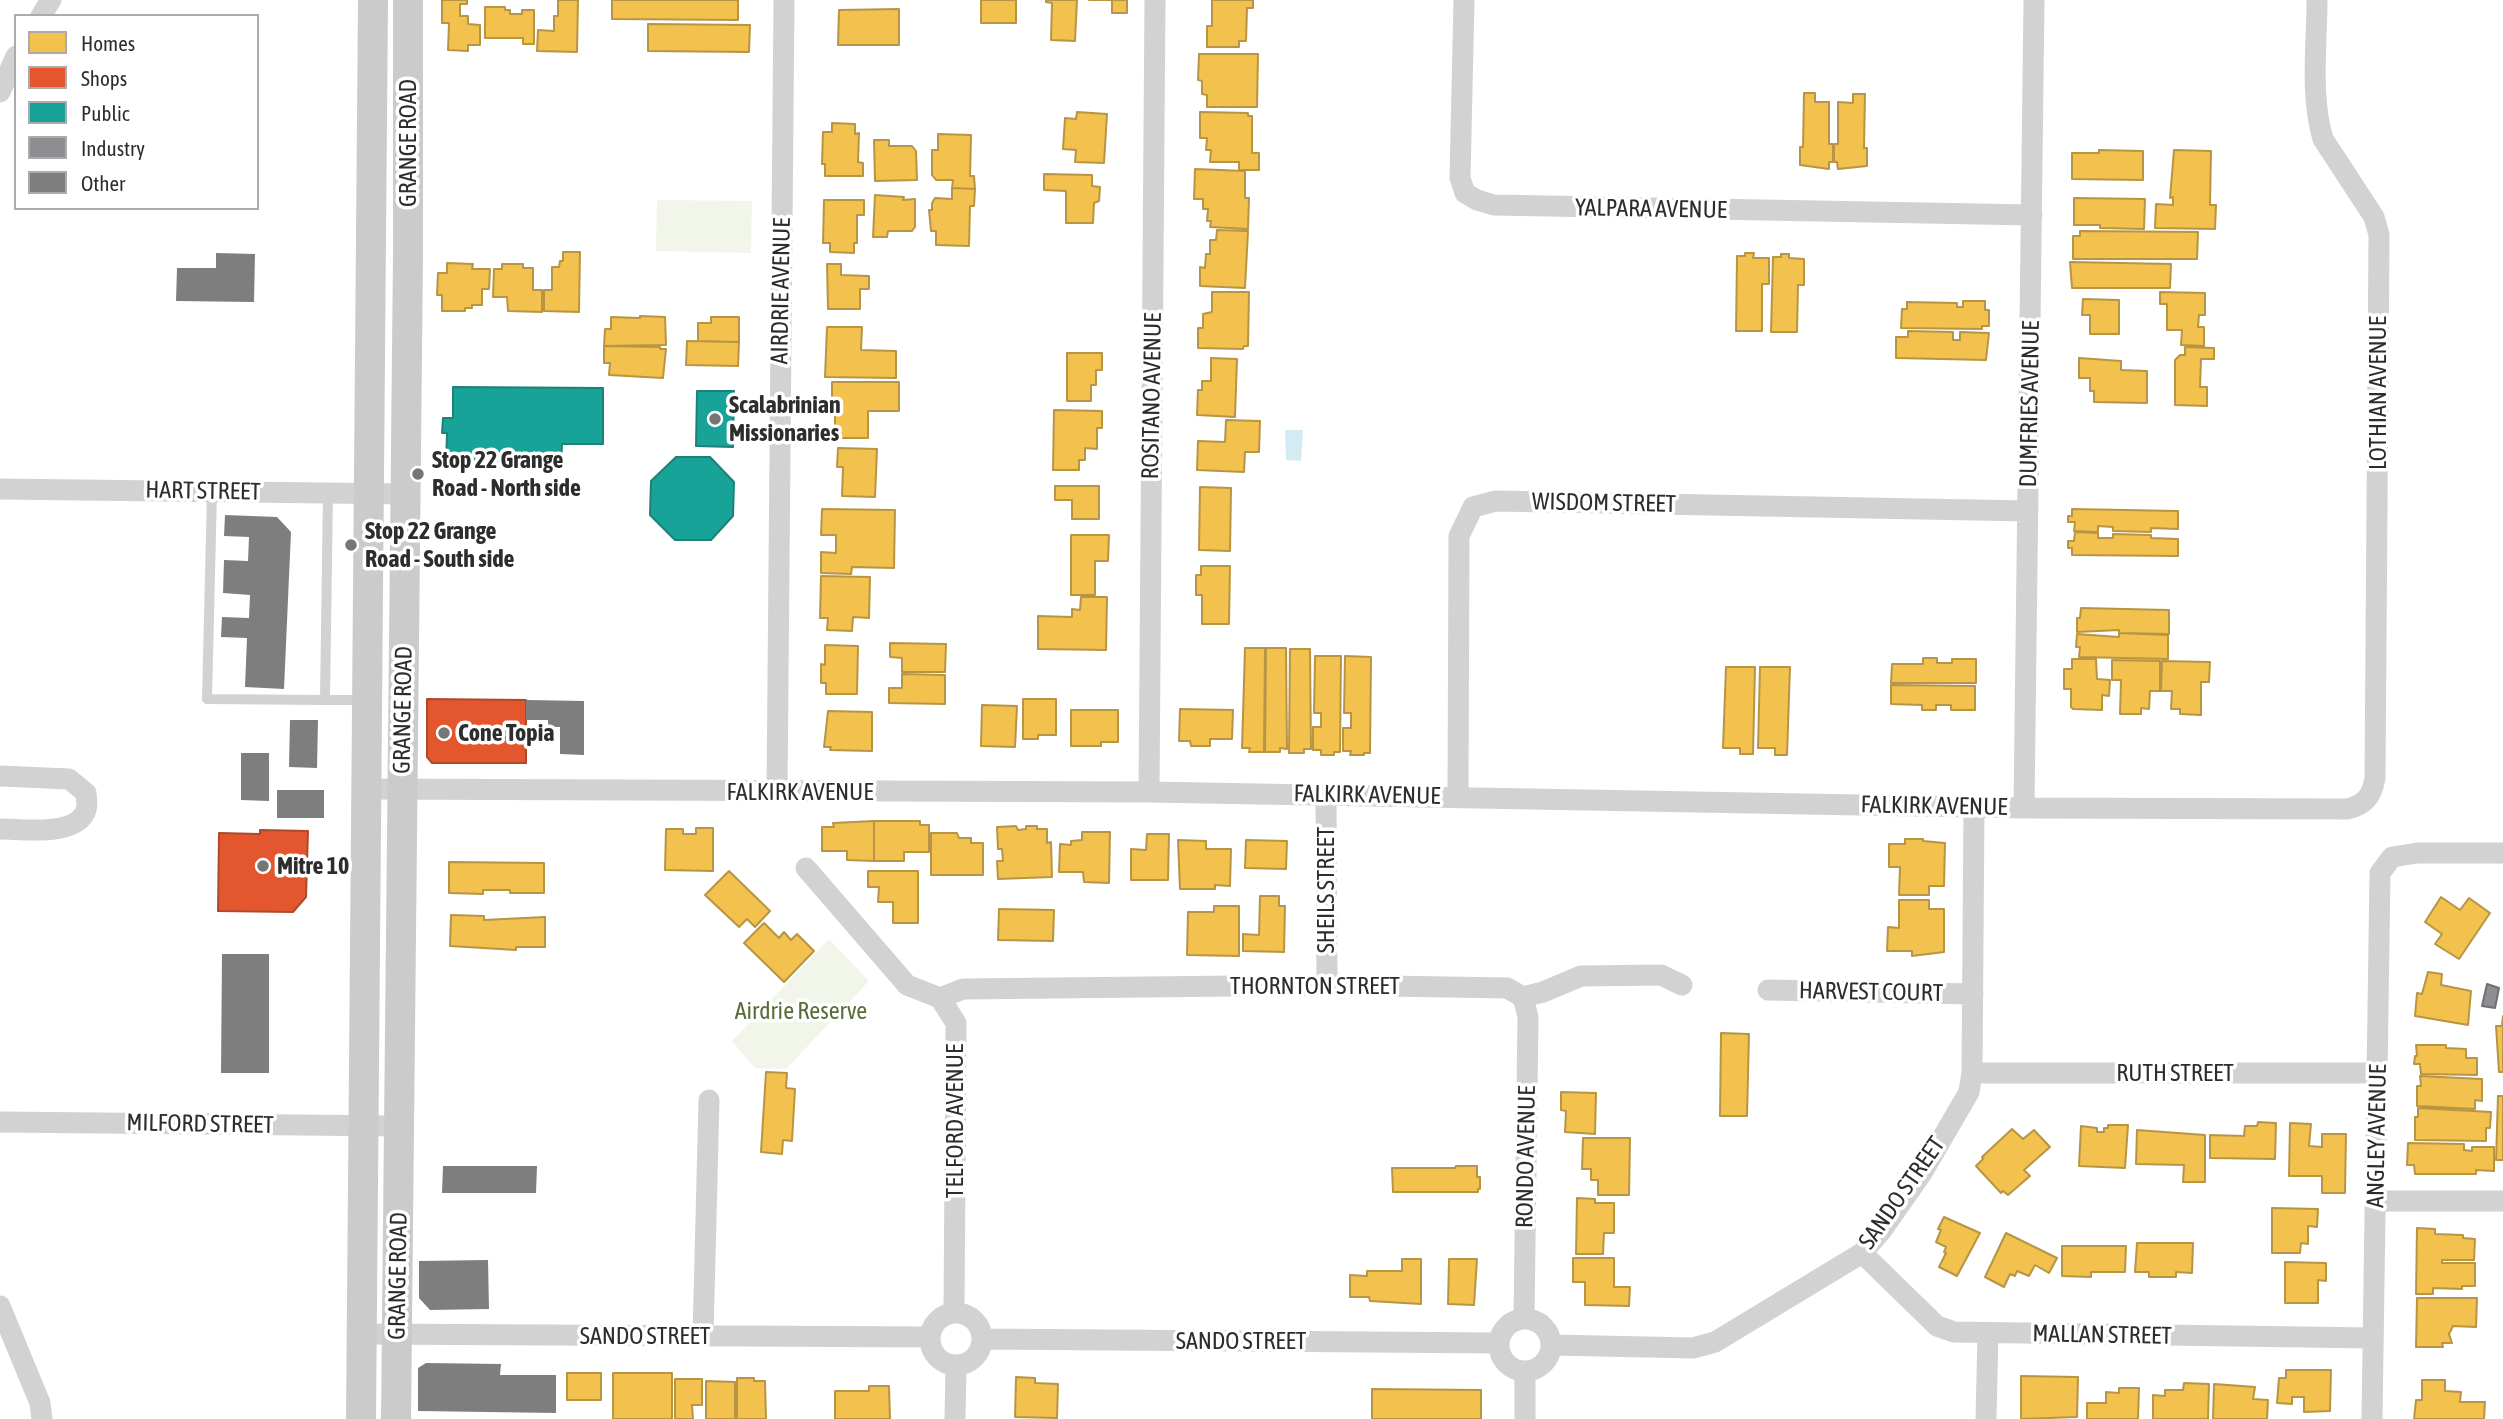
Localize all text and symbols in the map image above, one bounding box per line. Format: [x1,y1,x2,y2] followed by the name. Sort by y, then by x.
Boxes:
[14,14,259,210] legend
[81,31,135,55] text: Homes
[81,66,127,90] text: Shops
[394,79,422,207] street label: GRANGE ROAD
[81,101,130,125] text: Public
[81,136,145,160] text: Industry
[81,171,125,195] text: Other
[1575,193,1727,225] street label: YALPARA AVENUE
[765,217,797,365] street label: AIRDRIE AVENUE
[1136,312,1168,480] street label: ROSITANO AVENUE
[2364,316,2392,470] street label: LOTHIAN AVENUE
[2014,320,2046,488] street label: DUMFRIES AVENUE
[729,391,841,447] place label: Scalabrinian Missionaries
[707,411,723,427] marker: Scalabrinian Missionaries
[432,446,581,502] place label: Stop 22 Grange Road - North side
[410,466,426,482] marker: Stop 22 Grange Road - North side
[145,476,261,506] street label: HART STREET
[1532,487,1676,519] street label: WISDOM STREET
[365,517,514,573] place label: Stop 22 Grange Road - South side
[343,537,359,553] marker: Stop 22 Grange Road - South side
[387,646,419,774] street label: GRANGE ROAD
[458,719,554,747] place label: Cone Topia
[436,725,452,741] marker: Cone Topia
[727,778,873,806] street label: FALKIRK AVENUE
[1293,779,1441,811] street label: FALKIRK AVENUE
[1860,790,2008,822] street label: FALKIRK AVENUE
[1312,827,1340,953] street label: SHEILS STREET
[277,852,349,880] place label: Mitre 10
[255,858,271,874] marker: Mitre 10
[1230,972,1400,1000] street label: THORNTON STREET
[1799,976,1943,1008] street label: HARVEST COURT
[735,997,867,1025] park label: Airdrie Reserve
[941,1044,969,1198] street label: TELFORD AVENUE
[2116,1059,2234,1087] street label: RUTH STREET
[2361,1064,2393,1208] street label: ANGLEY AVENUE
[1510,1086,1542,1228] street label: RONDO AVENUE
[126,1108,274,1140] street label: MILFORD STREET
[1853,1131,1951,1255] street label: SANDO STREET
[382,1212,414,1340] street label: GRANGE ROAD
[2032,1319,2172,1351] street label: MALLAN STREET
[580,1322,710,1350] street label: SANDO STREET
[1176,1327,1306,1355] street label: SANDO STREET

